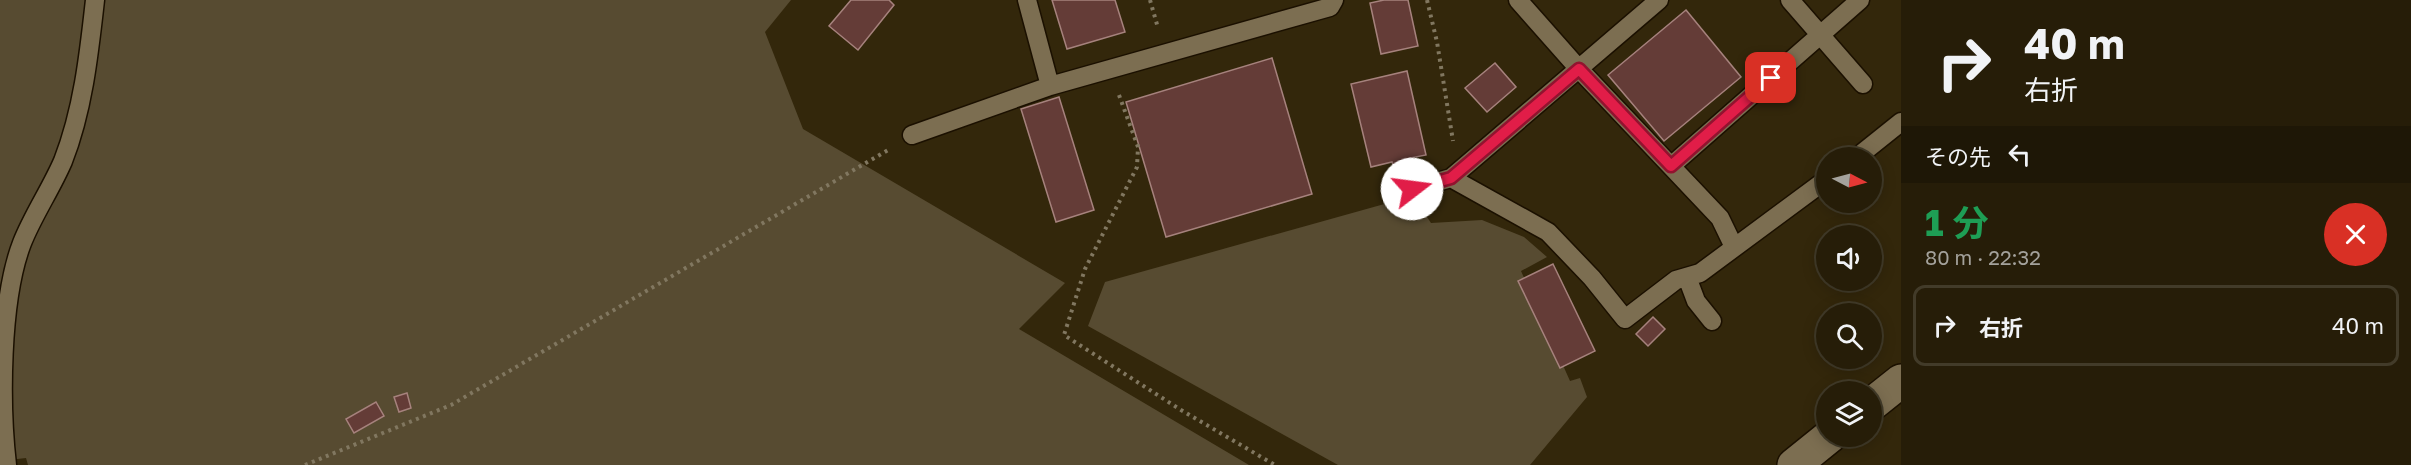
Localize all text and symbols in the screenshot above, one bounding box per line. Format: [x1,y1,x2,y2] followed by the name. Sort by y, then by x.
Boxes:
[2024,18,2125,68] text: 40 m
[1925,24,2003,102] icon: right
[1745,52,1796,103] pin
[1754,61,1787,94] icon: arrive
[2024,74,2078,106] text: 右折
[2003,138,2036,171] icon: left
[1925,143,1991,170] text: その先
[1816,147,1882,213] north arrow
[1816,147,1882,447] map controls
[1380,157,1444,221] position arrow
[1925,201,1989,244] text: 1 分
[2324,203,2387,266] button: close
[1816,225,1882,291] button: sound
[1925,245,2041,269] text: 80 m · 22:32
[1816,303,1882,369] button: search
[1928,309,1961,342] icon: right
[2332,312,2384,339] text: 40 m
[1979,314,2023,341] text: 右折
[1816,381,1882,447] button: layers

